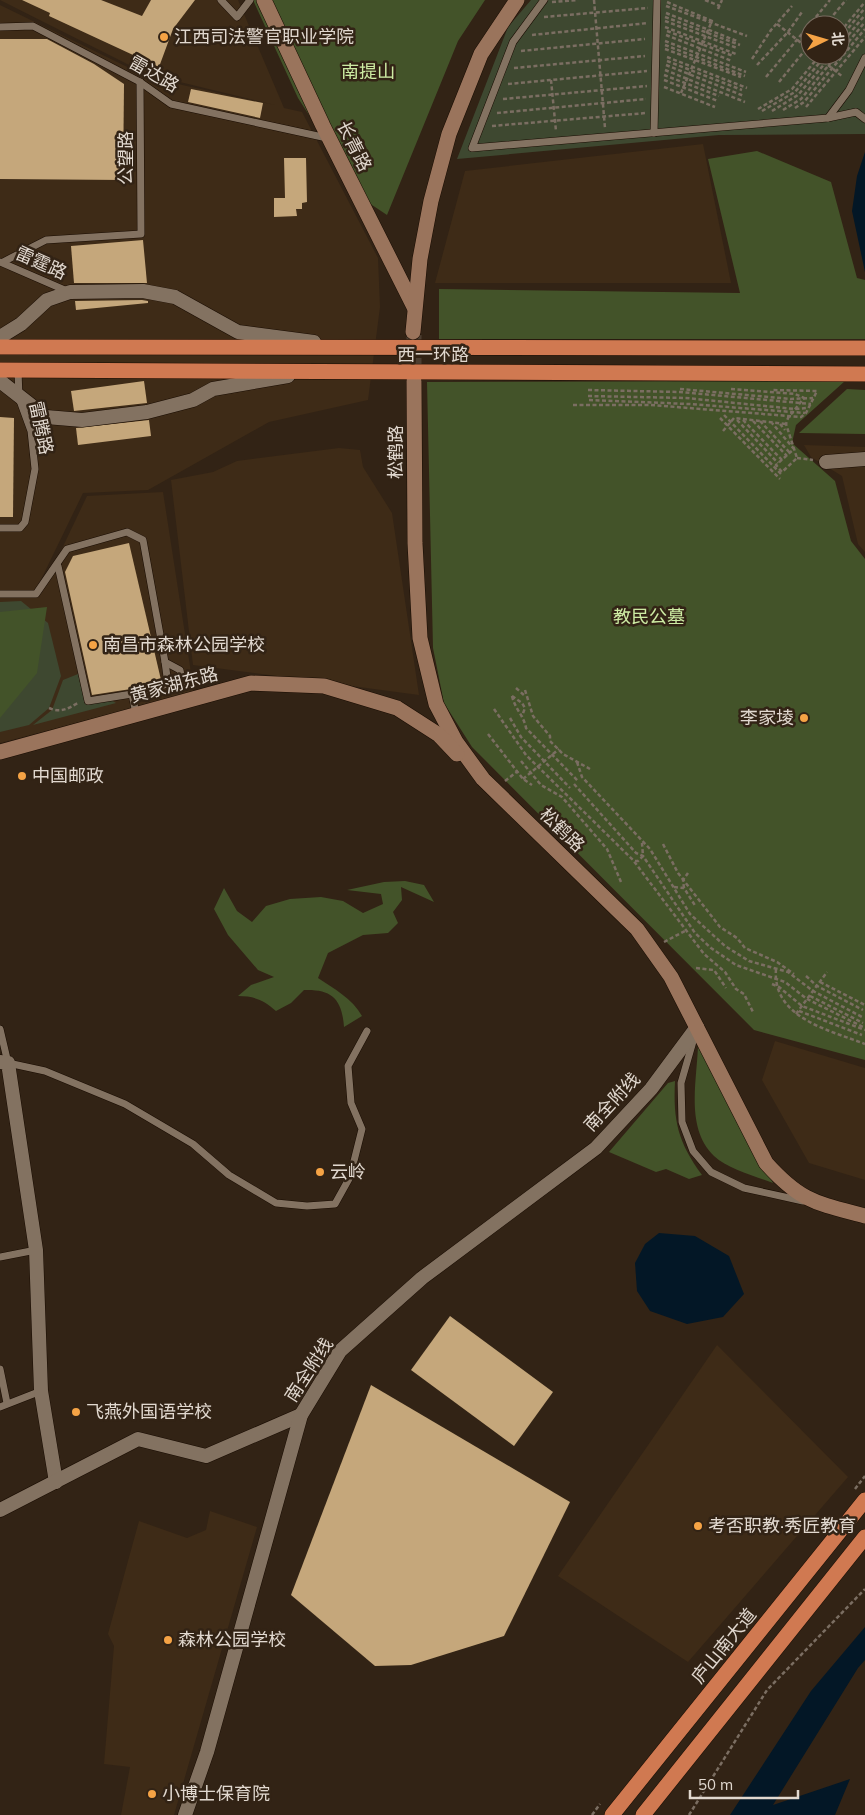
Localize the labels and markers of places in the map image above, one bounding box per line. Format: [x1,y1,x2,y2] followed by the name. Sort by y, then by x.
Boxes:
[174,25,354,48] place label: 江西司法警官职业学院
[158,31,170,43] marker: 江西司法警官职业学院
[103,633,265,656] place label: 南昌市森林公园学校
[87,639,99,651] marker: 南昌市森林公园学校
[740,706,794,729] place label: 李家堎
[798,712,810,724] marker: 李家堎
[32,764,104,787] place label: 中国邮政
[16,770,28,782] marker: 中国邮政
[330,1160,366,1183] place label: 云岭
[314,1166,326,1178] marker: 云岭
[86,1400,212,1423] place label: 飞燕外国语学校
[70,1406,82,1418] marker: 飞燕外国语学校
[708,1514,856,1537] place label: 考否职教·秀匠教育
[692,1520,704,1532] marker: 考否职教·秀匠教育
[178,1628,286,1651] place label: 森林公园学校
[162,1634,174,1646] marker: 森林公园学校
[162,1782,270,1805] place label: 小博士保育院
[146,1788,158,1800] marker: 小博士保育院

